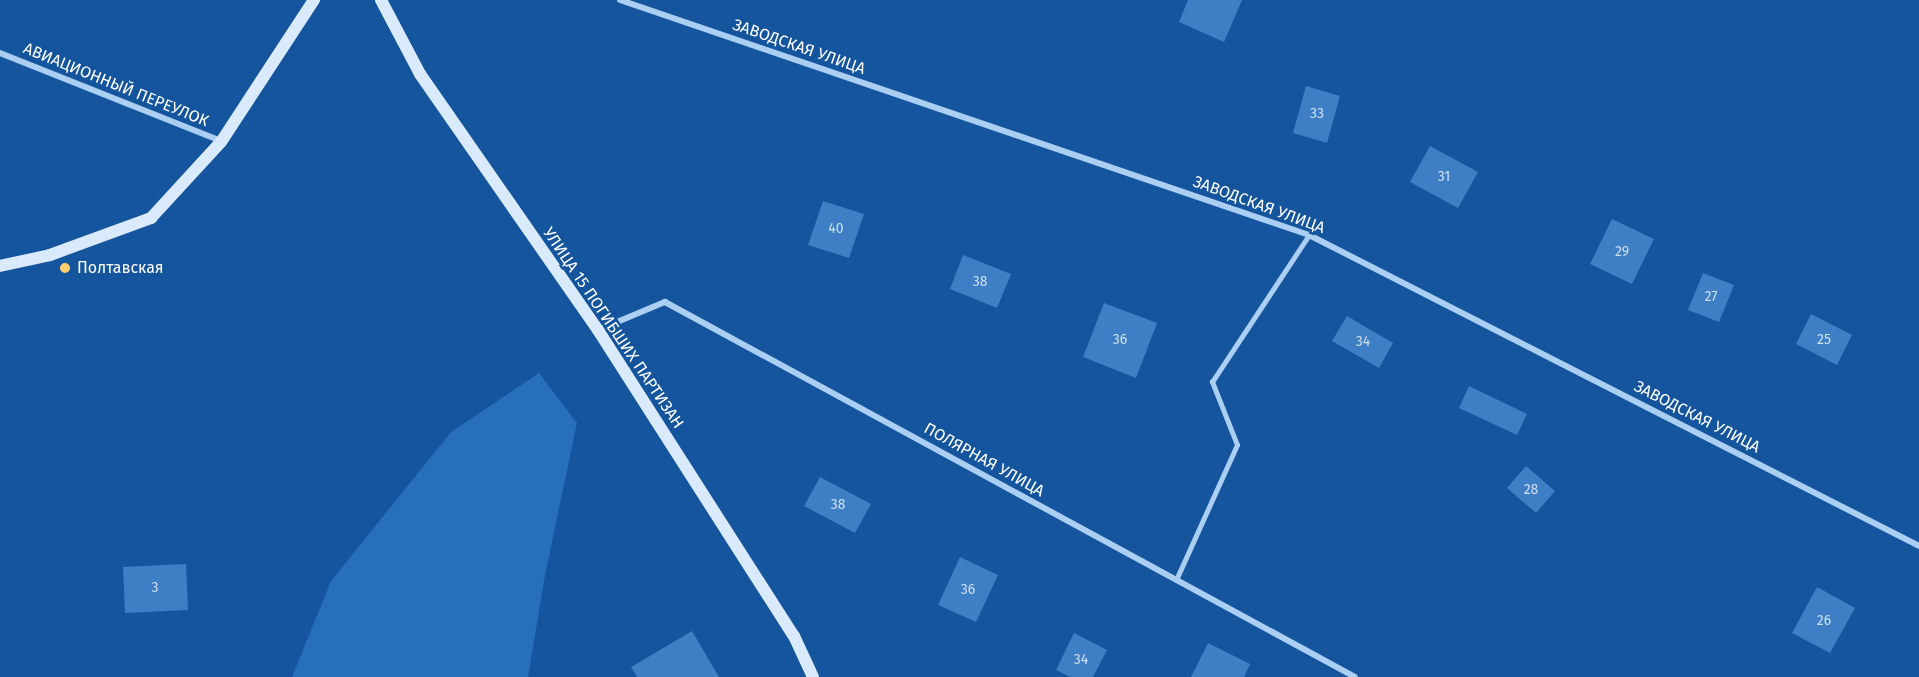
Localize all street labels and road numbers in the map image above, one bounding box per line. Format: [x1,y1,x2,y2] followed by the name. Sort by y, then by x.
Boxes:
[730,15,868,79] street label: ЗАВОДСКАЯ УЛИЦА
[21,39,211,131] street label: АВИАЦИОННЫЙ ПЕРЕУЛОК
[1190,172,1328,238] street label: ЗАВОДСКАЯ УЛИЦА
[538,224,688,432] street label: УЛИЦА 15 ПОГИБШИХ ПАРТИЗАН
[1631,377,1763,457] street label: ЗАВОДСКАЯ УЛИЦА
[920,419,1048,501] street label: ПОЛЯРНАЯ УЛИЦА

